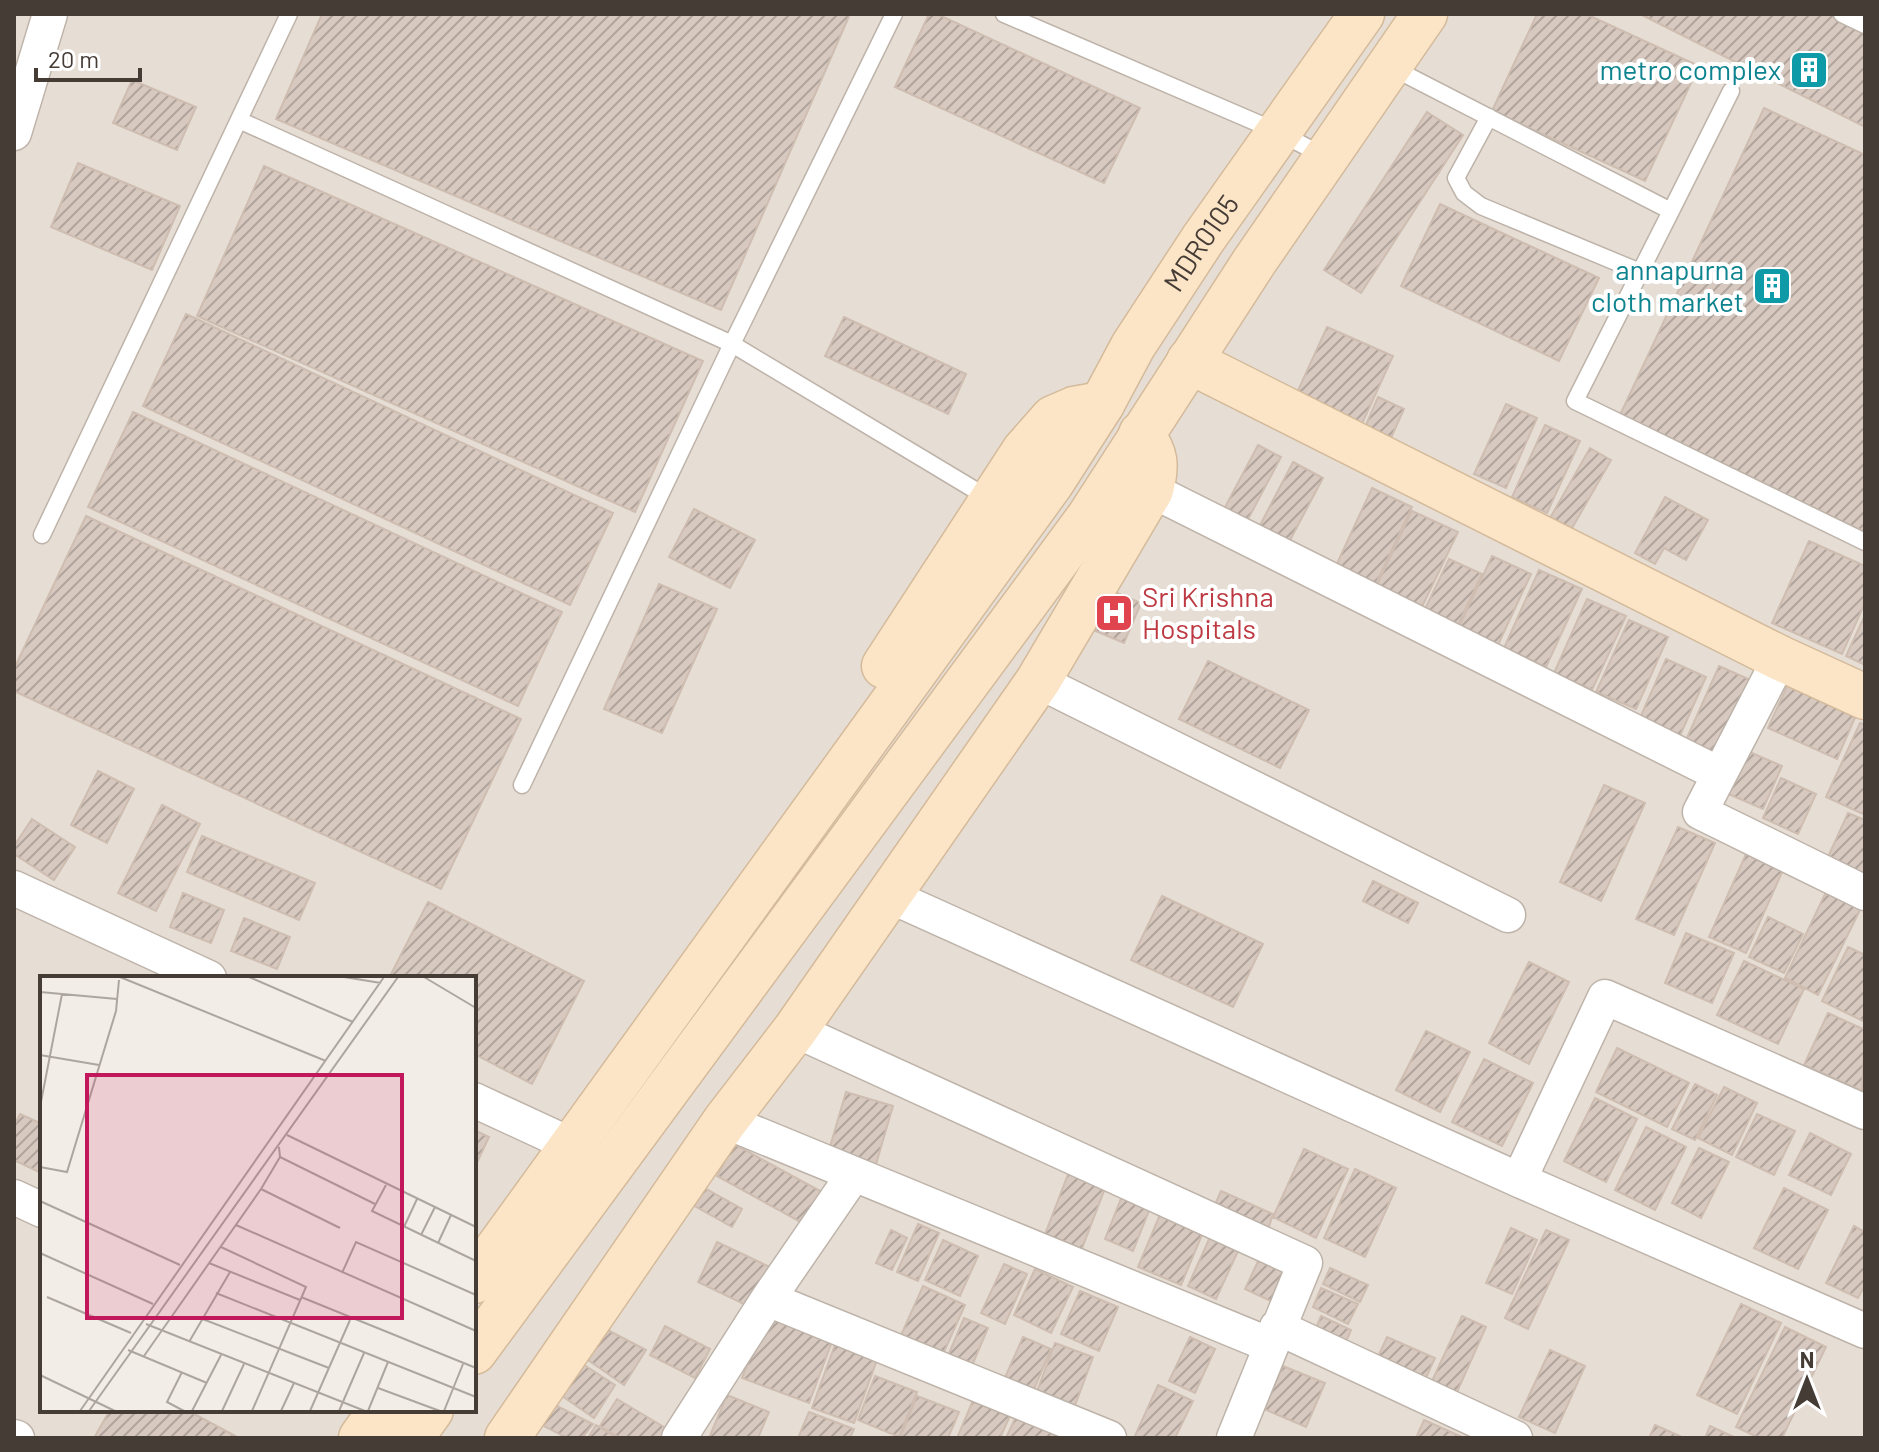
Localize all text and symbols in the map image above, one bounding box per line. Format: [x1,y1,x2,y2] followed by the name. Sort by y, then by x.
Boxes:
[36,32,140,82] scale bar
[48,44,99,73] text: 20 m
[1788,49,1830,91] building icon: metro complex
[1600,52,1781,86] place label: metro complex
[1156,187,1245,297] street label: MDR0105
[1591,252,1744,318] place label: annapurna cloth market
[1751,265,1793,307] building icon: annapurna cloth market
[1142,579,1274,645] place label: Sri Krishna Hospitals
[1093,592,1135,634] hospital icon: Sri Krishna Hospitals
[40,976,476,1412] inset map
[1767,1340,1847,1420] north arrow
[1800,1346,1814,1372] text: N

